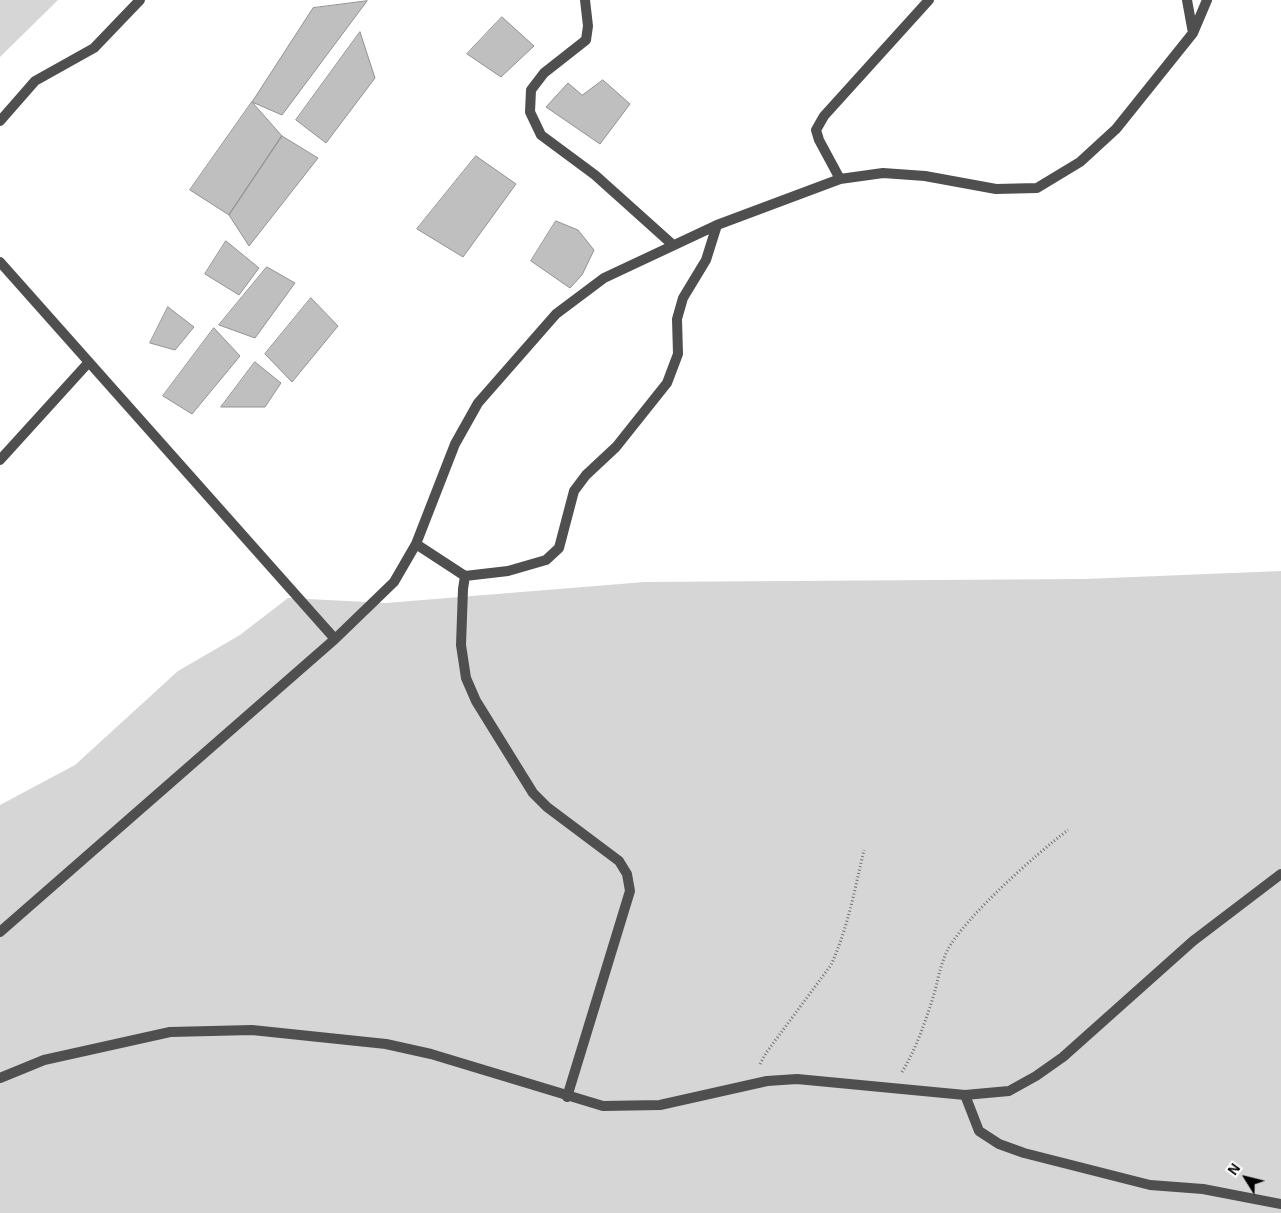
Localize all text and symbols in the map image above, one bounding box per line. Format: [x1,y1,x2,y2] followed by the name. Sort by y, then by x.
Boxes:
[1221,1153,1271,1203] north arrow
[1224,1160,1243,1178] text: N

